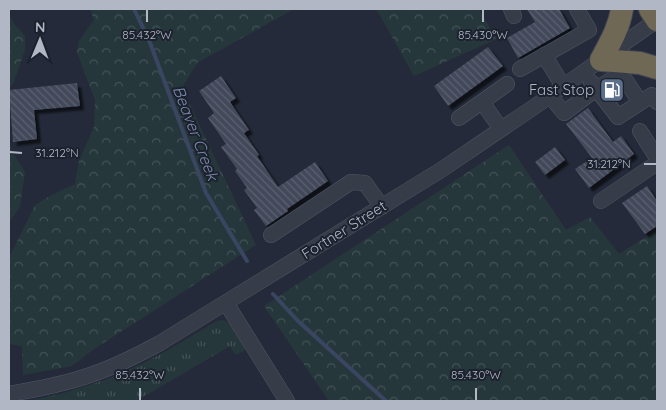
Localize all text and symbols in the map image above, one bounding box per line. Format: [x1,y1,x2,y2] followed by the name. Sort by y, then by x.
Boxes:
[15,15,65,65] north arrow
[35,18,46,36] text: N
[122,27,172,42] text: 85.432°W
[458,27,508,42] text: 85.430°W
[599,77,625,103] fuel station icon: Fast Stop
[529,80,594,99] place label: Fast Stop
[169,83,224,185] water label: Beaver Creek
[35,145,79,160] text: 31.212°N
[587,156,631,171] text: 31.212°N
[298,196,390,263] street label: Fortner Street
[115,367,165,382] text: 85.432°W
[451,367,501,382] text: 85.430°W

